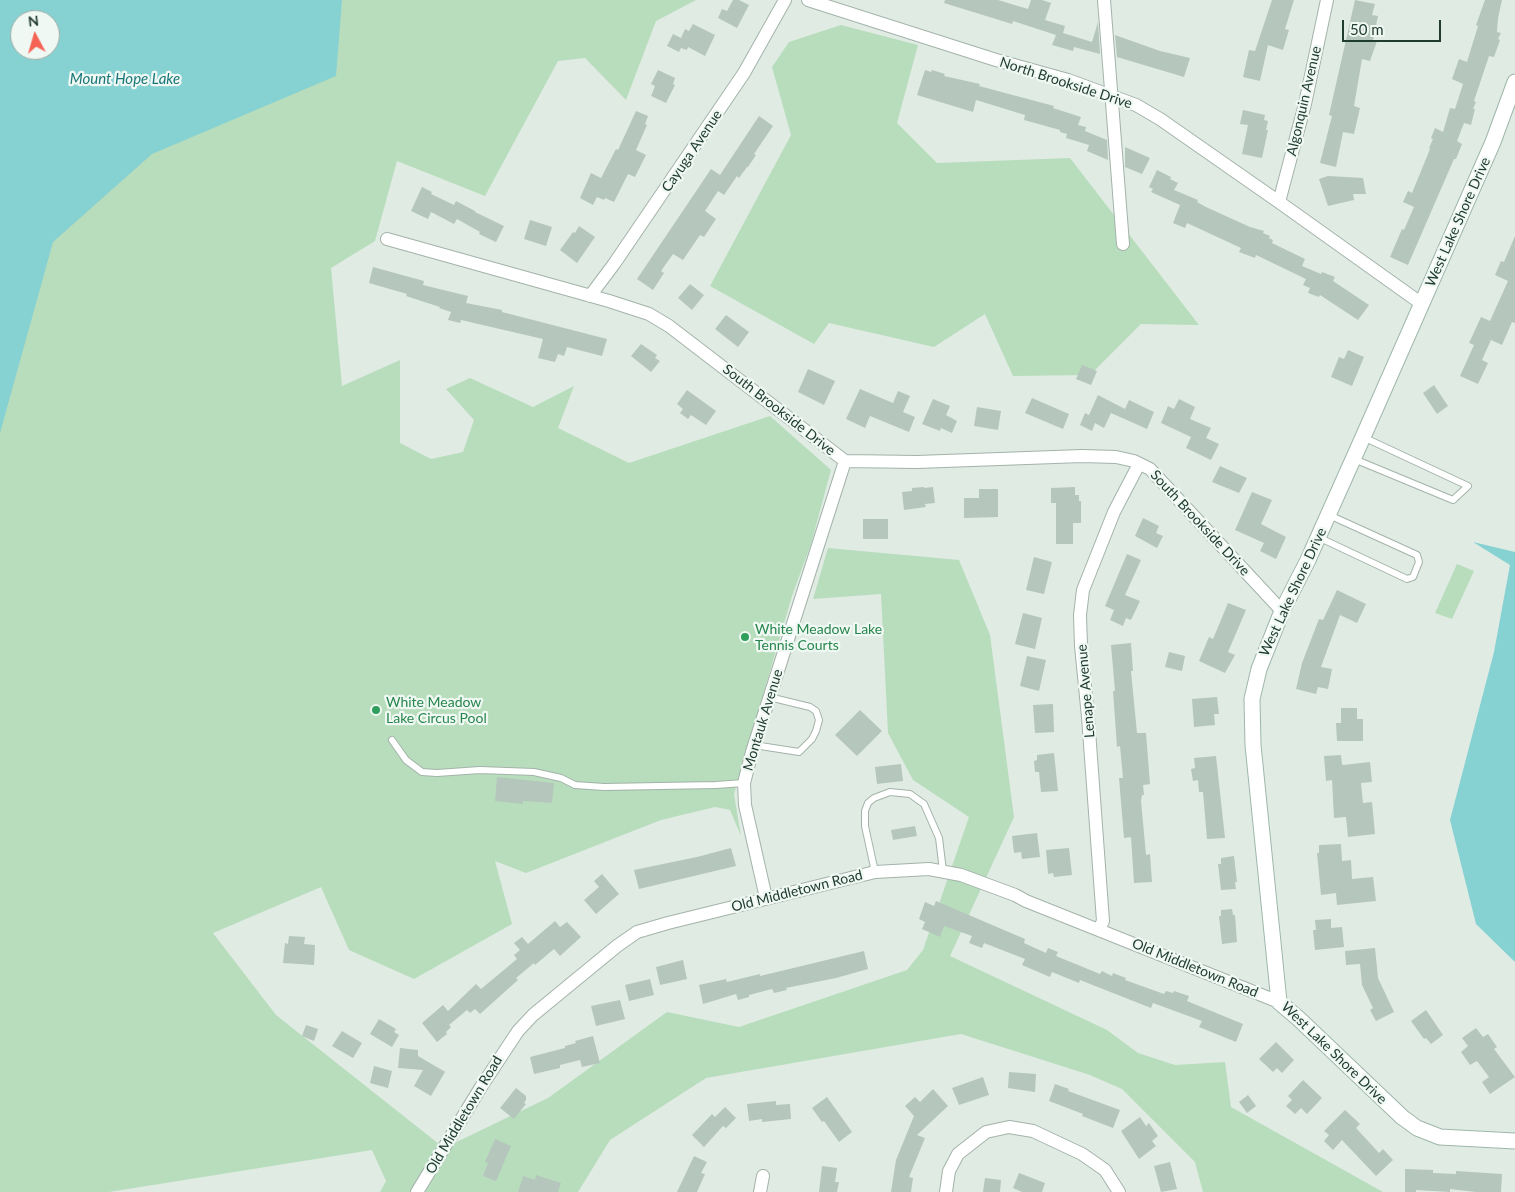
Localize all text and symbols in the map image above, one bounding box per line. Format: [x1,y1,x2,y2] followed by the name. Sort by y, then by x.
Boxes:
[10,10,60,60] north arrow
[1345,10,1444,42] scale bar
[27,12,40,30] text: N
[1350,20,1384,38] text: 50 m
[1283,44,1325,158] street label: Algonquin Avenue
[998,54,1134,112] street label: North Brookside Drive
[70,70,180,88] water label: Mount Hope Lake
[658,107,726,195] street label: Cayuga Avenue
[1422,155,1494,289] street label: West Lake Shore Drive
[719,361,839,459] street label: South Brookside Drive
[1147,467,1253,579] street label: South Brookside Drive
[1256,525,1330,659] street label: West Lake Shore Drive
[755,621,882,654] place label: White Meadow Lake Tennis Courts
[739,631,751,643] marker: White Meadow Lake Tennis Courts
[1074,643,1098,739] street label: Lenape Avenue
[740,667,786,773] street label: Montauk Avenue
[386,694,487,726] place label: White Meadow Lake Circus Pool
[370,704,382,716] marker: White Meadow Lake Circus Pool
[730,867,864,915] street label: Old Middletown Road
[1129,935,1261,1001] street label: Old Middletown Road
[1278,998,1390,1108] street label: West Lake Shore Drive
[422,1053,506,1177] street label: Old Middletown Road

